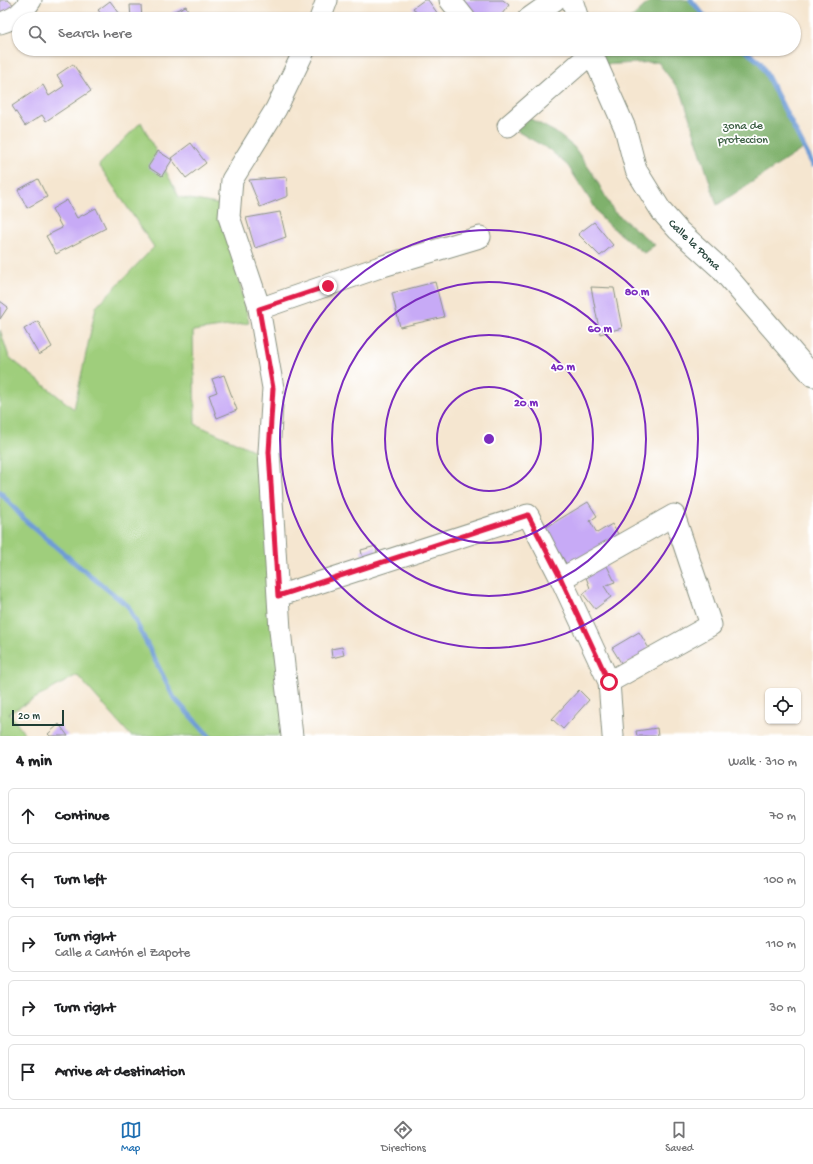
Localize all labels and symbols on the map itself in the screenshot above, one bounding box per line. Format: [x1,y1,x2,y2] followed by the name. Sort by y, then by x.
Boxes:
[717,120,768,148] park label: zona de proteccion
[664,217,723,274] street label: Calle la Poma
[319,277,337,295] route end
[625,286,650,300] text: 80 m
[588,323,613,337] text: 60 m
[550,361,575,375] text: 40 m
[514,397,539,411] text: 20 m
[482,432,496,446] centre of rings
[600,673,618,691] route start
[12,708,64,727] scale bar

